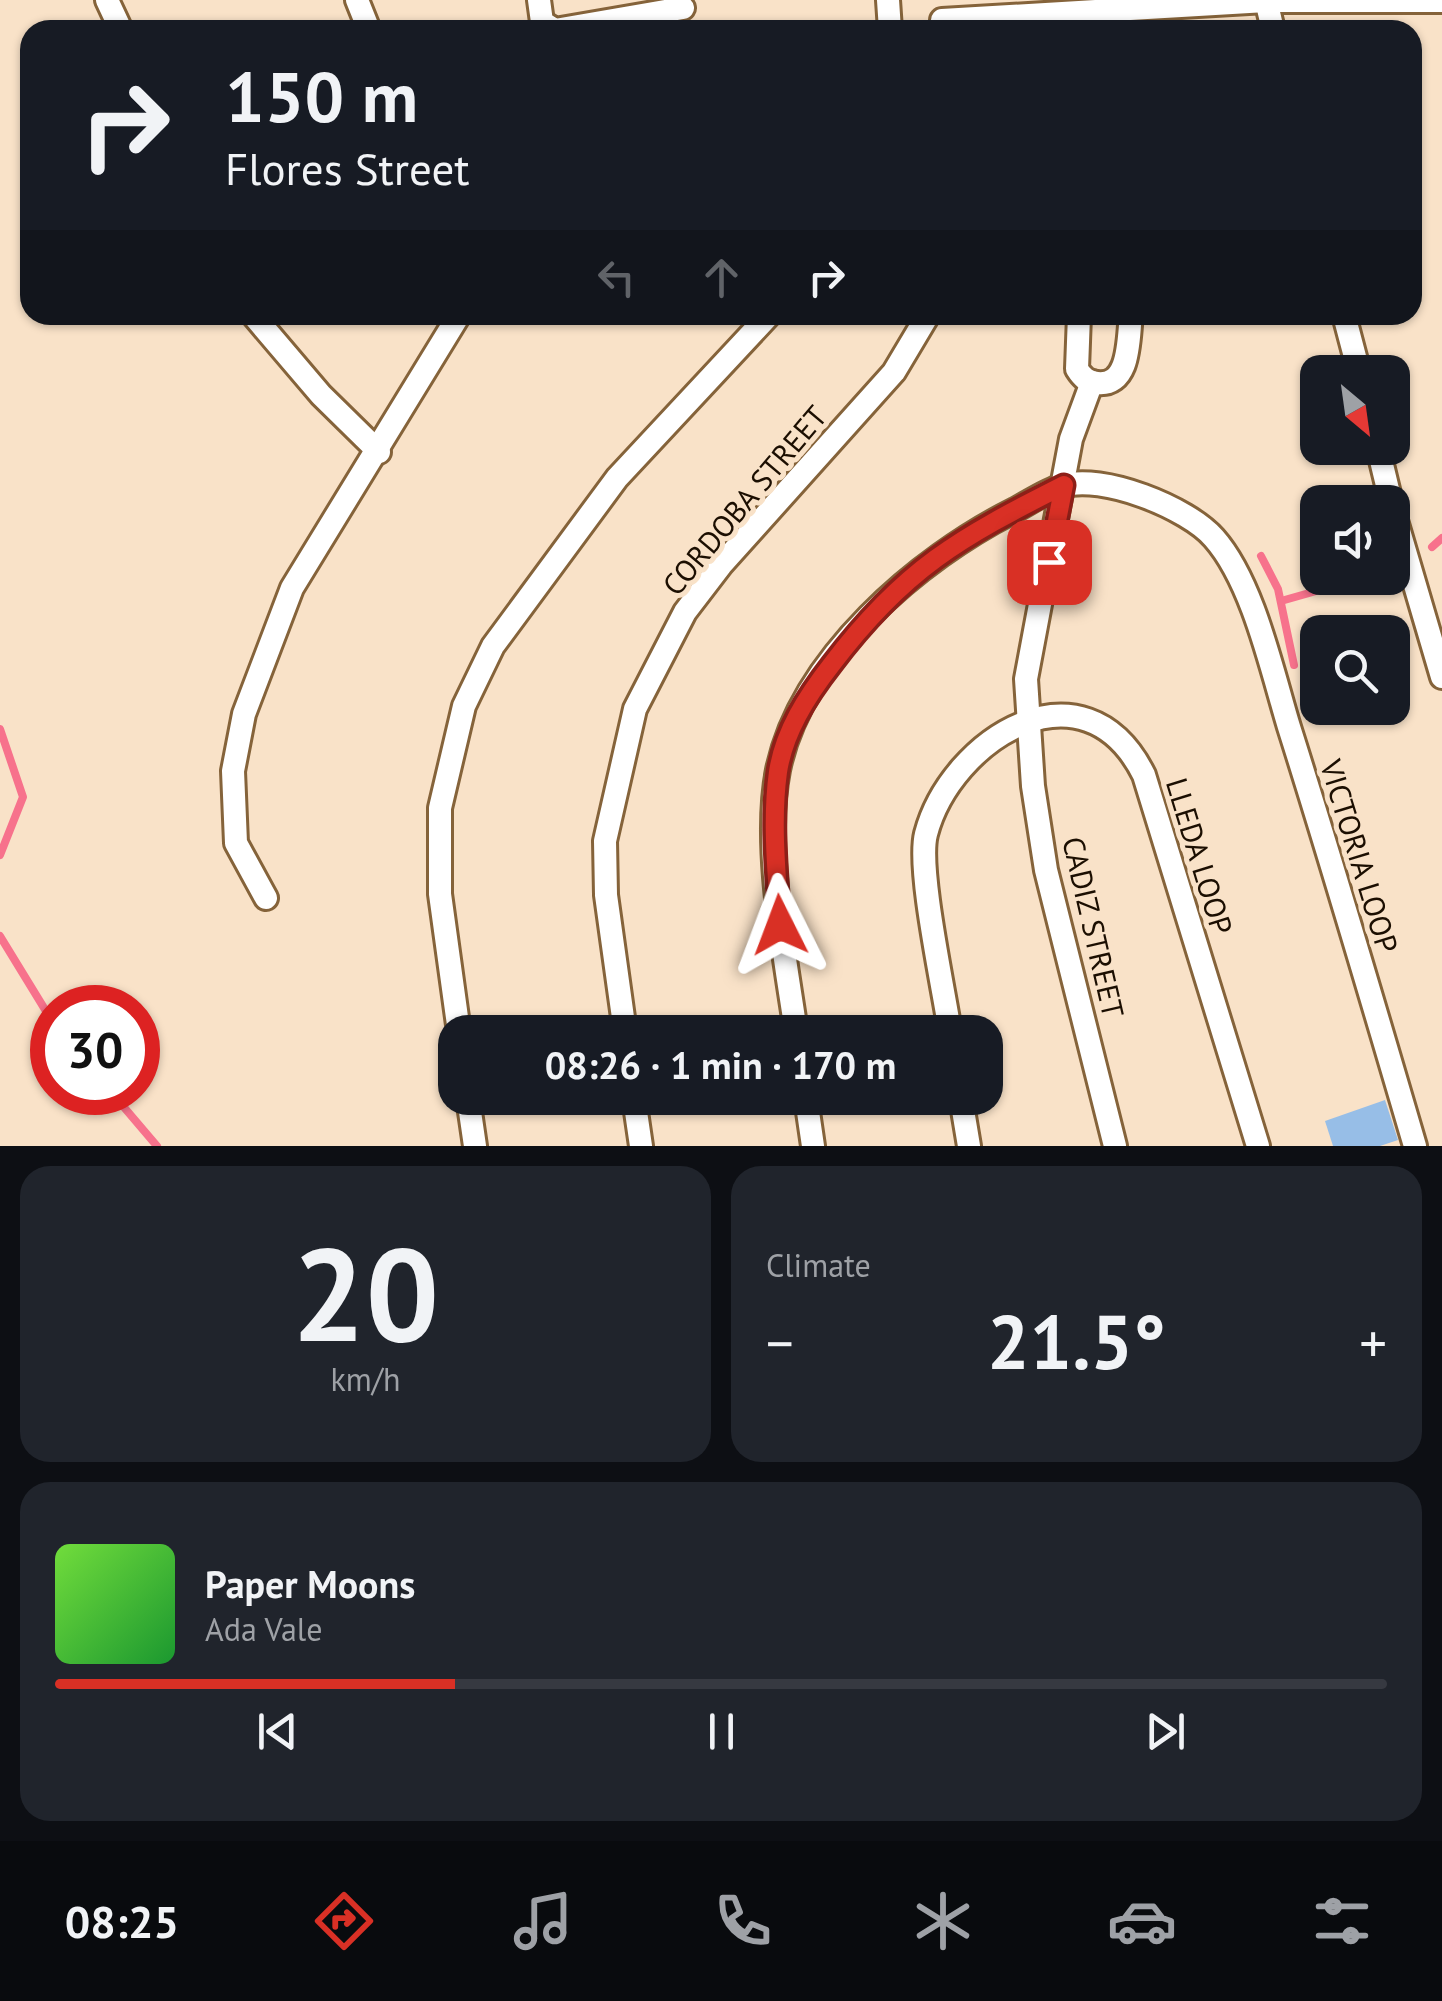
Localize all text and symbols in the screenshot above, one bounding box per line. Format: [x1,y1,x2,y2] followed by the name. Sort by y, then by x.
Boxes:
[225,51,418,141] text: 150 m
[60,60,190,190] icon: right
[225,139,470,197] text: Flores Street
[589,250,644,305] icon: left
[694,250,749,305] icon: ahead
[799,250,854,305] icon: right
[1300,355,1410,465] north arrow
[1300,355,1410,725] map controls
[653,397,835,603] street label: CORDOBA STREET
[1300,485,1410,595] button: sound
[1007,520,1092,605] pin
[1022,535,1077,590] icon: arrive
[1300,615,1410,725] button: search
[1312,754,1408,957] street label: VICTORIA LOOP
[1158,773,1242,939] street label: LLEDA LOOP
[1054,833,1134,1022] street label: CADIZ STREET
[728,873,832,977] position arrow
[30,985,160,1115] speed limit sign: 30
[545,1040,896,1089] text: 08:26 · 1 min · 170 m
[292,1209,439,1377] text: 20
[766,1244,871,1286] text: Climate
[987,1293,1166,1390] text: 21.5°
[766,1307,794,1378] text: −
[1359,1307,1387,1378] text: +
[330,1358,401,1400] text: km/h
[205,1559,415,1608] text: Paper Moons
[205,1608,322,1650] text: Ada Vale
[250,1704,305,1759] icon: previous
[694,1704,749,1759] icon: pause
[1138,1704,1193,1759] icon: next
[309,1886,379,1956] icon: directions
[508,1886,578,1956] icon: music
[708,1886,778,1956] icon: phone
[908,1886,978,1956] icon: climate
[1107,1886,1177,1956] icon: car
[1307,1886,1377,1956] icon: filters
[65,1892,179,1950] text: 08:25

